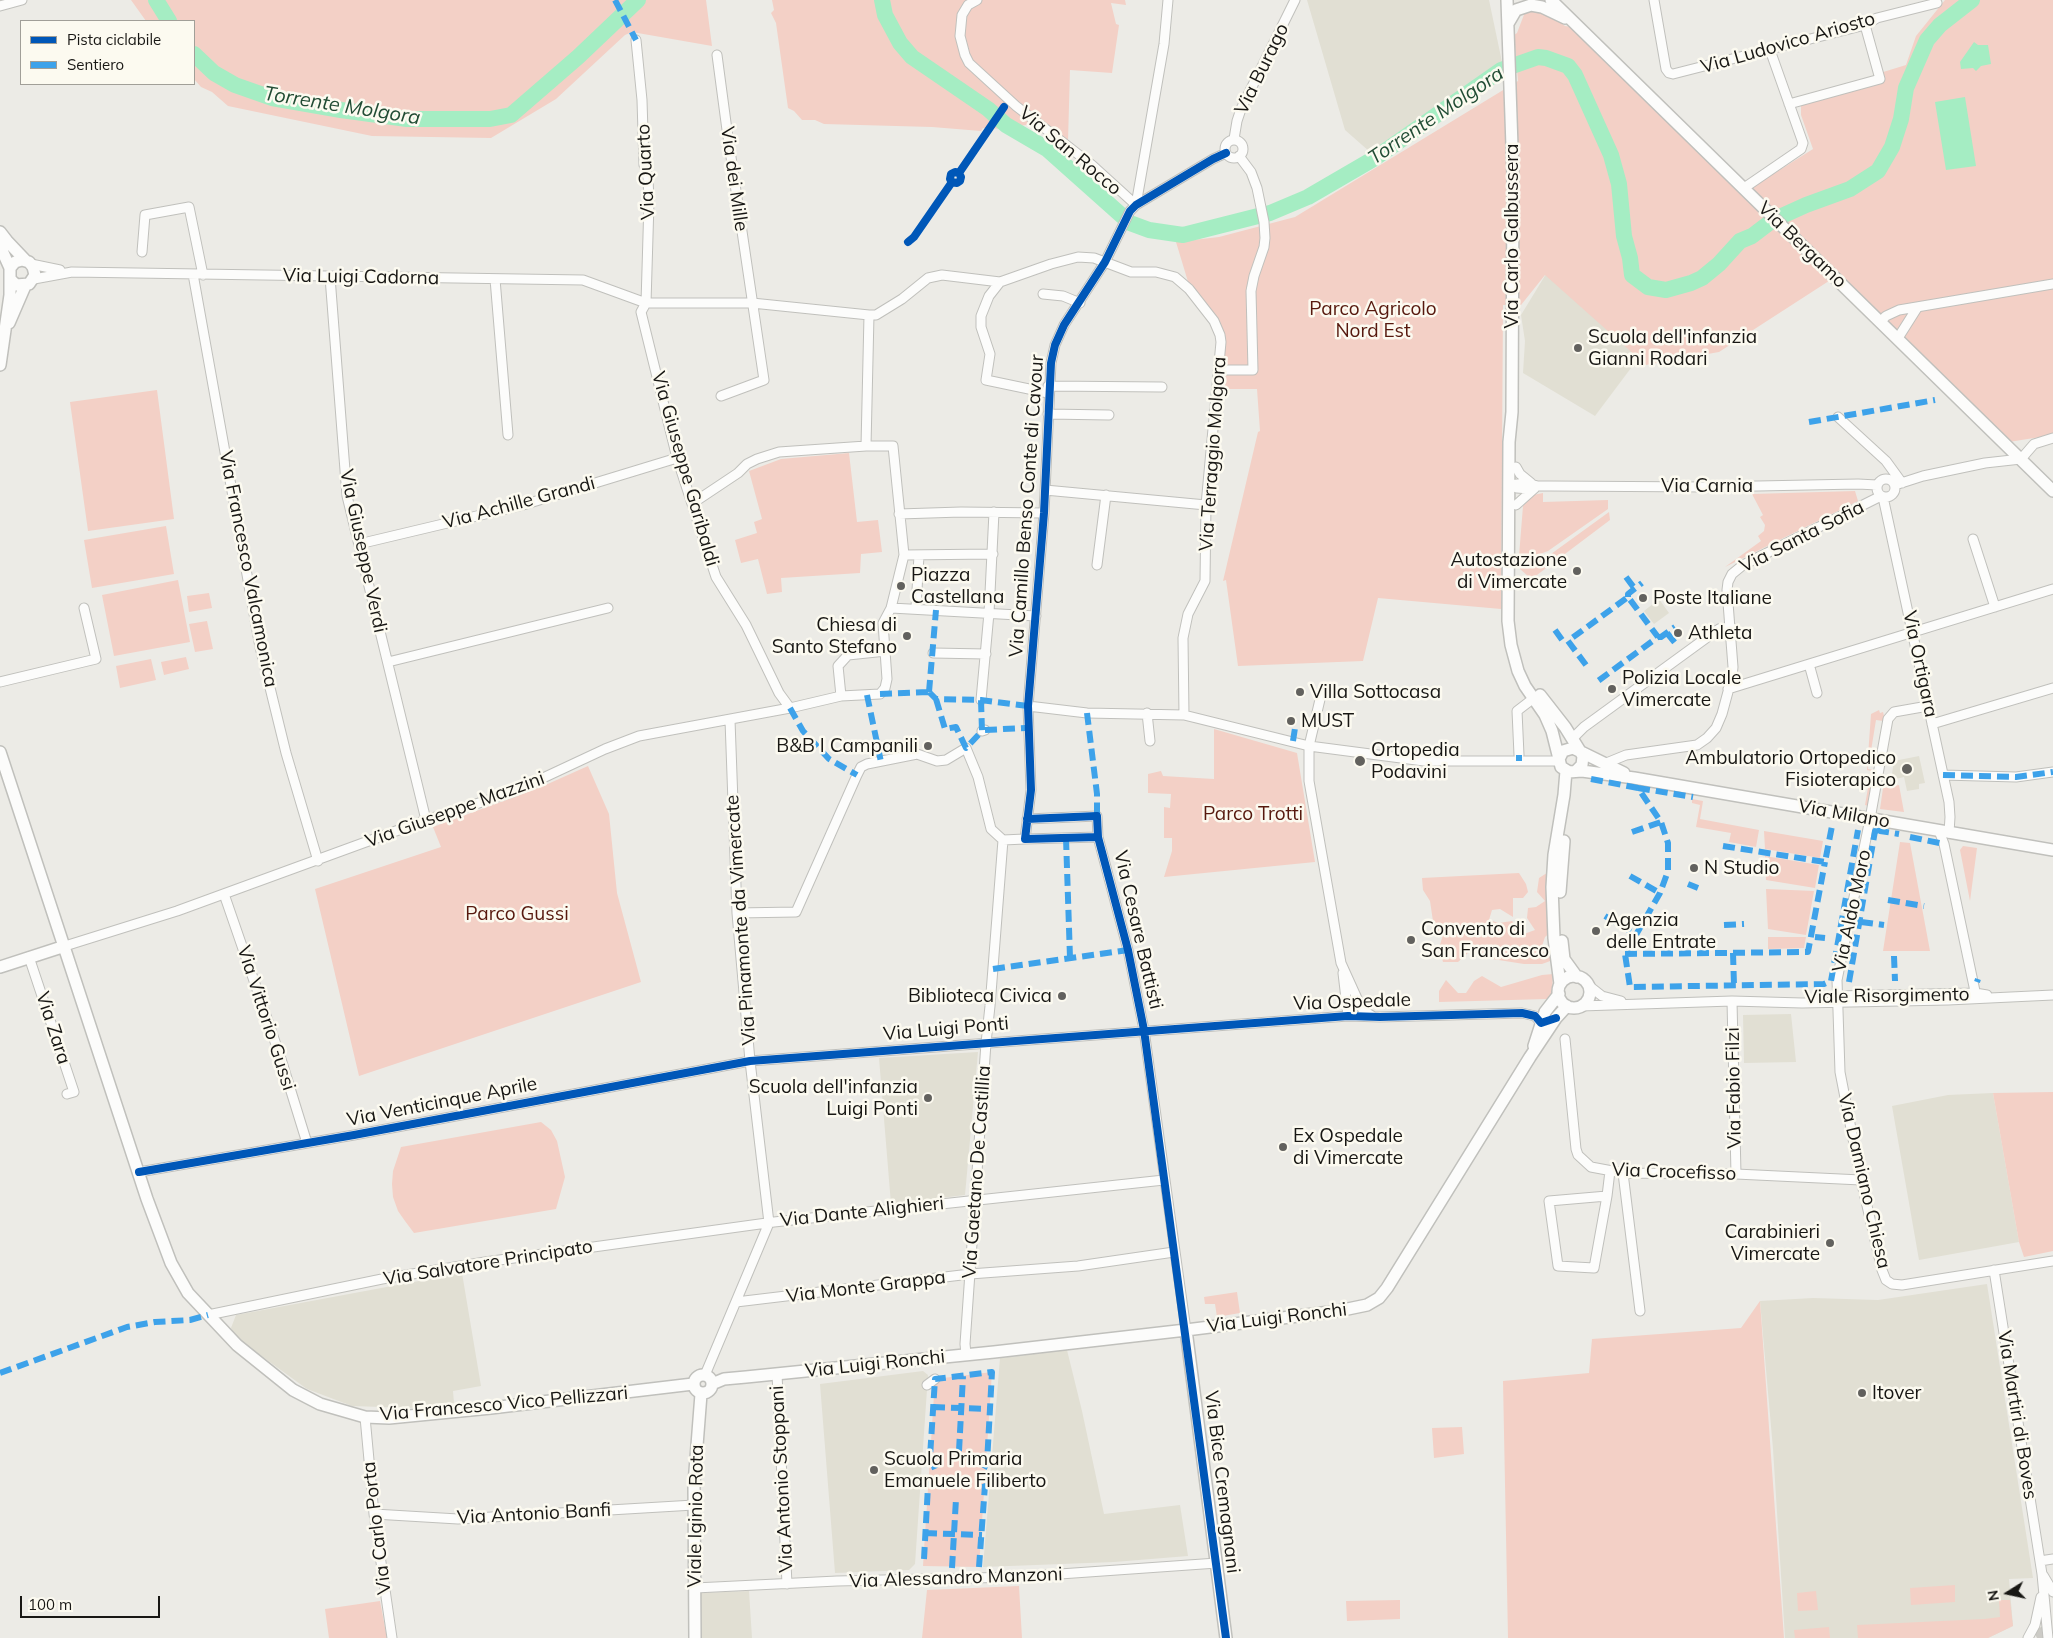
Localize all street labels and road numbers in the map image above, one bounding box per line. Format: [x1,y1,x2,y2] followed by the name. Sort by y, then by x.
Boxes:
[1698,7,1878,79] street label: Via Ludovico Ariosto
[1230,20,1294,118] street label: Via Burago
[1014,102,1126,200] street label: Via San Rocco
[632,123,660,221] street label: Via Quarto
[715,125,753,233] street label: Via dei Mille
[1501,143,1523,329] street label: Via Carlo Galbussera
[1753,197,1851,293] street label: Via Bergamo
[283,264,439,290] street label: Via Luigi Cadorna
[1005,354,1049,658] street label: Via Camillo Benso Conte di Cavour
[1195,356,1231,552] street label: Via Terraggio Molgora
[646,369,724,569] street label: Via Giuseppe Garibaldi
[214,449,282,689] street label: Via Francesco Valcamonica
[335,467,391,635] street label: Via Giuseppe Verdi
[440,472,598,534] street label: Via Achille Grandi
[1661,475,1753,497] street label: Via Carnia
[1736,496,1868,578] street label: Via Santa Sofia
[1898,609,1942,719] street label: Via Ortigara
[362,767,548,853] street label: Via Giuseppe Mazzini
[721,794,761,1046] street label: Via Pinamonte da Vimercate
[1796,795,1892,833] street label: Via Milano
[1109,848,1167,1012] street label: Via Cesare Battisti
[1828,848,1876,974] street label: Via Aldo Moro
[232,943,300,1093] street label: Via Vittorio Gussi
[1804,983,1970,1009] street label: Viale Risorgimento
[31,989,75,1067] street label: Via Zara
[1293,989,1411,1015] street label: Via Ospedale
[882,1012,1010,1046] street label: Via Luigi Ponti
[1722,1027,1746,1149] street label: Via Fabio Filzi
[958,1065,996,1279] street label: Via Gaetano De Castillia
[345,1072,539,1132] street label: Via Venticinque Aprile
[1833,1091,1895,1271] street label: Via Damiano Chiesa
[1611,1158,1737,1186] street label: Via Crocefisso
[779,1192,945,1232] street label: Via Dante Alighieri
[382,1235,594,1291] street label: Via Salvatore Principato
[785,1266,947,1308] street label: Via Monte Grappa
[1206,1298,1348,1338] street label: Via Luigi Ronchi
[1992,1329,2042,1501] street label: Via Martiri di Boves
[804,1345,946,1383] street label: Via Luigi Ronchi
[379,1382,629,1426] street label: Via Francesco Vico Pellizzari
[766,1385,798,1573] street label: Via Antonio Stoppani
[1199,1389,1245,1575] street label: Via Bice Cremagnani
[683,1444,709,1588] street label: Viale Iginio Rota
[358,1460,396,1596] street label: Via Carlo Porta
[456,1499,612,1529] street label: Via Antonio Banfi
[849,1563,1063,1593] street label: Via Alessandro Manzoni

